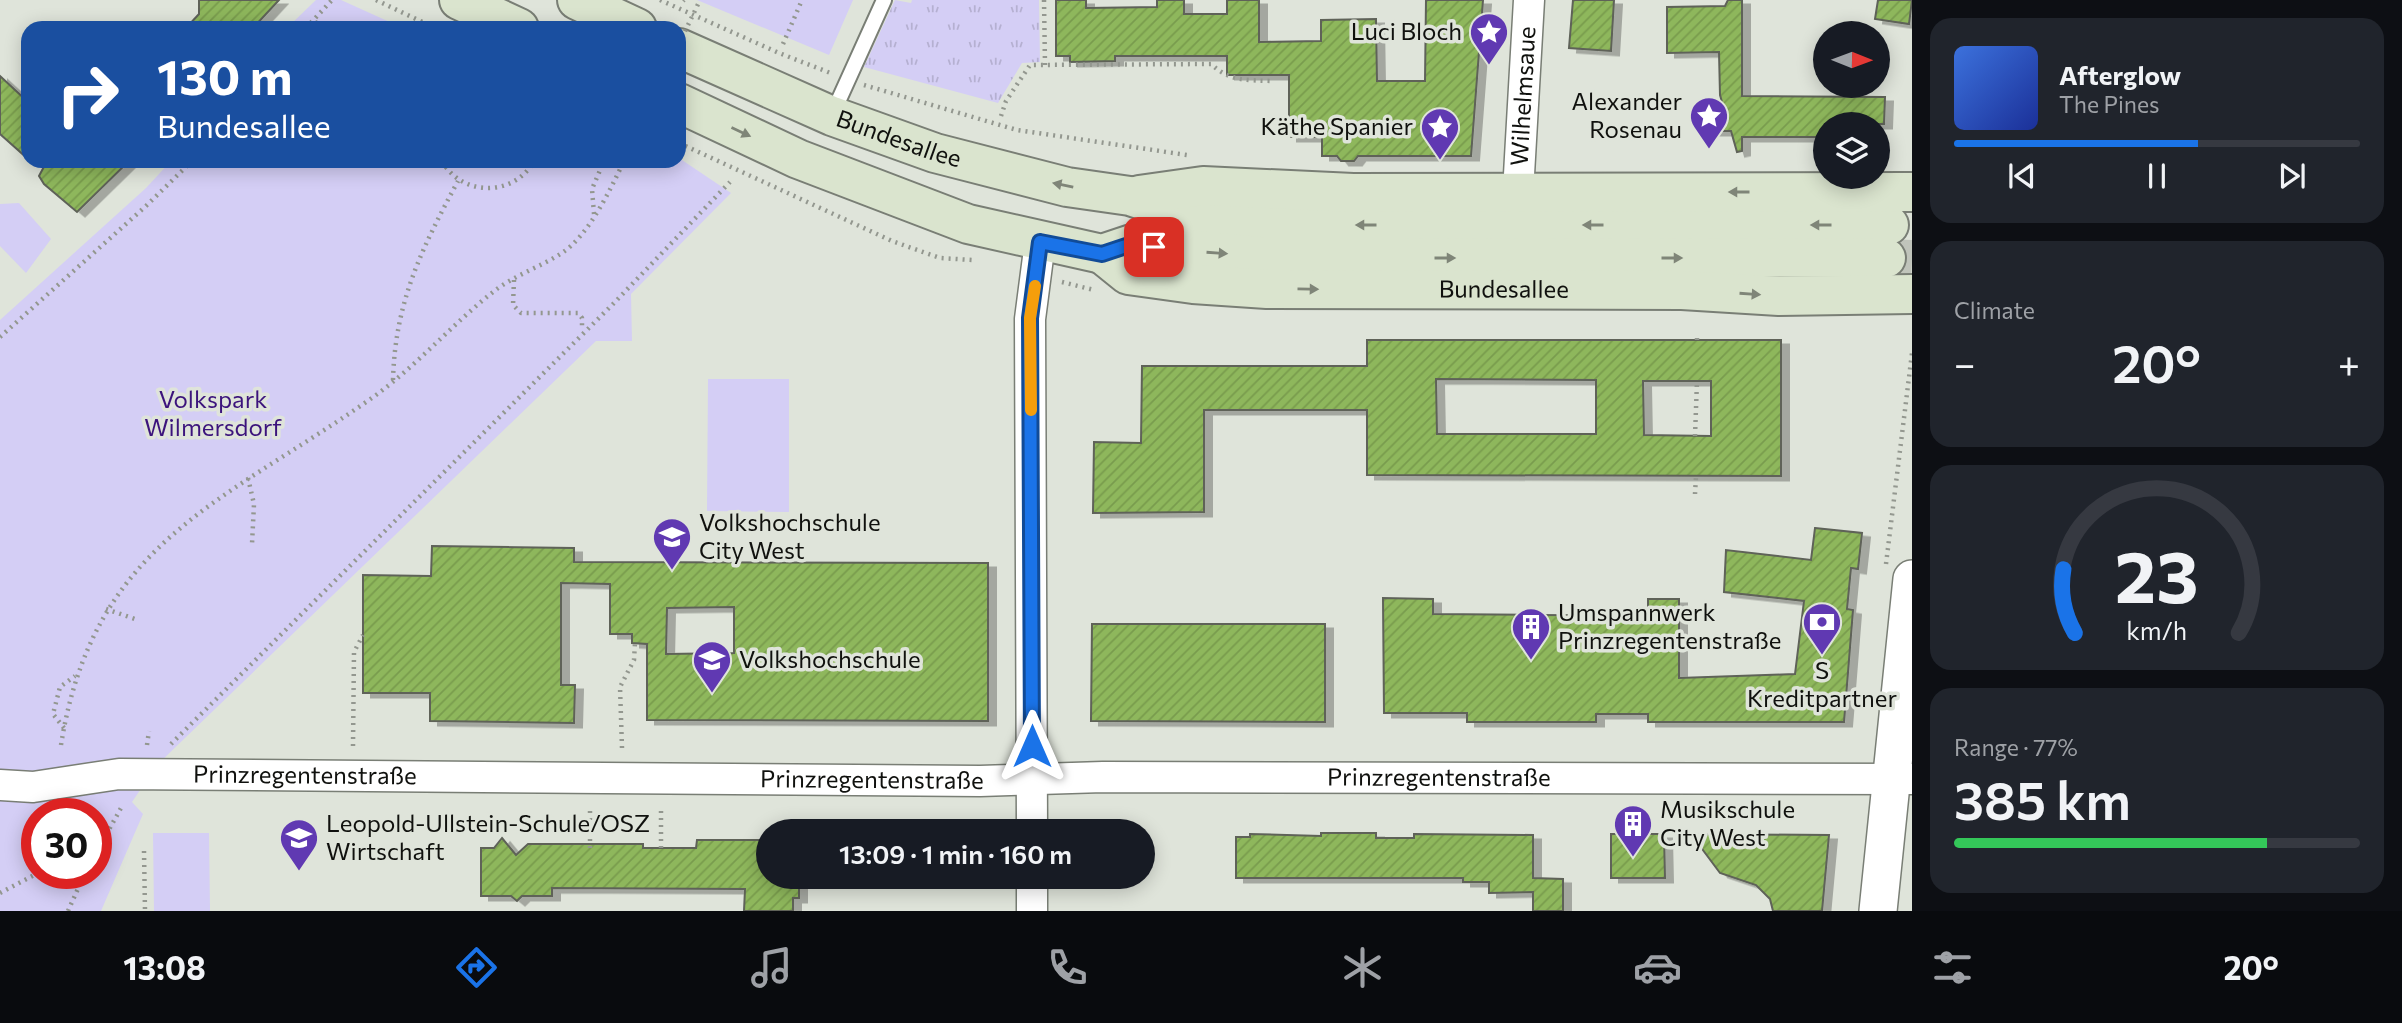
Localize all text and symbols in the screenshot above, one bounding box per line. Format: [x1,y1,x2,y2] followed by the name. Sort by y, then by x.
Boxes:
[1468,11,1510,66] place icon: Luci Bloch
[1351,16,1462,45] place label: Luci Bloch
[1813,21,1890,98] north arrow
[1813,21,1890,189] map controls
[1504,25,1540,167] street label: Wilhelmsaue
[157,45,292,105] text: 130 m
[42,49,133,140] icon: right
[2059,59,2181,90] text: Afterglow
[1572,86,1682,143] place label: Alexander Rosenau
[2059,90,2160,118] text: The Pines
[1688,95,1730,150] place icon: Alexander Rosenau
[833,103,964,172] street label: Bundesallee
[157,105,331,145] text: Bundesallee
[1419,106,1461,161] place icon: Käthe Spanier
[1261,111,1413,140] place label: Käthe Spanier
[1813,112,1890,189] button: layers
[731,127,751,138] one-way arrow
[2003,157,2041,195] icon: previous
[2138,157,2176,195] icon: pause
[2273,157,2311,195] icon: next
[1052,179,1074,190] one-way arrow
[1728,186,1750,198] one-way arrow
[1124,217,1184,277] pin
[1355,219,1377,231] one-way arrow
[1582,219,1604,231] one-way arrow
[1810,219,1832,231] one-way arrow
[1135,228,1173,266] icon: arrive
[1206,248,1228,259] one-way arrow
[1434,252,1456,264] one-way arrow
[1661,252,1683,264] one-way arrow
[1439,273,1569,303] street label: Bundesallee
[1298,284,1320,295] one-way arrow
[1740,289,1762,300] one-way arrow
[1954,296,2035,324] text: Climate
[2112,330,2201,394] text: 20°
[1954,339,1976,386] text: −
[2338,339,2360,386] text: +
[144,384,282,441] park label: Volkspark Wilmersdorf
[699,507,881,564] place label: Volkshochschule City West
[651,516,693,571] school or university icon: Volkshochschule City West
[2115,530,2199,619] text: 23
[1558,597,1781,654] place label: Umspannwerk Prinzregentenstraße
[1801,601,1843,656] bank icon: S Kreditpartner
[1510,606,1552,661] building icon: Umspannwerk Prinzregentenstraße
[2127,615,2187,645] text: km/h
[691,639,733,694] school or university icon: Volkshochschule
[739,644,921,673] place label: Volkshochschule
[1747,655,1897,712] place label: S Kreditpartner
[995,709,1069,783] position arrow
[1954,733,2078,761] text: Range · 77%
[193,759,417,789] street label: Prinzregentenstraße
[1327,762,1551,791] street label: Prinzregentenstraße
[760,763,984,794] street label: Prinzregentenstraße
[1954,767,2131,831] text: 385 km
[1660,794,1795,851] place label: Musikschule City West
[21,798,112,889] speed limit sign: 30
[1612,803,1654,858] building icon: Musikschule City West
[326,808,650,865] place label: Leopold-Ullstein-Schule/OSZ Wirtschaft
[278,817,320,872] school or university icon: Leopold-Ullstein-Schule/OSZ Wirtschaft
[839,838,1072,869] text: 13:09 · 1 min · 160 m
[452,943,501,992] icon: directions
[747,943,796,992] icon: music
[1043,943,1092,992] icon: phone
[1338,943,1387,992] icon: climate
[1633,943,1682,992] icon: car
[1928,943,1977,992] icon: filters
[123,947,206,987] text: 13:08
[2224,947,2279,987] text: 20°

